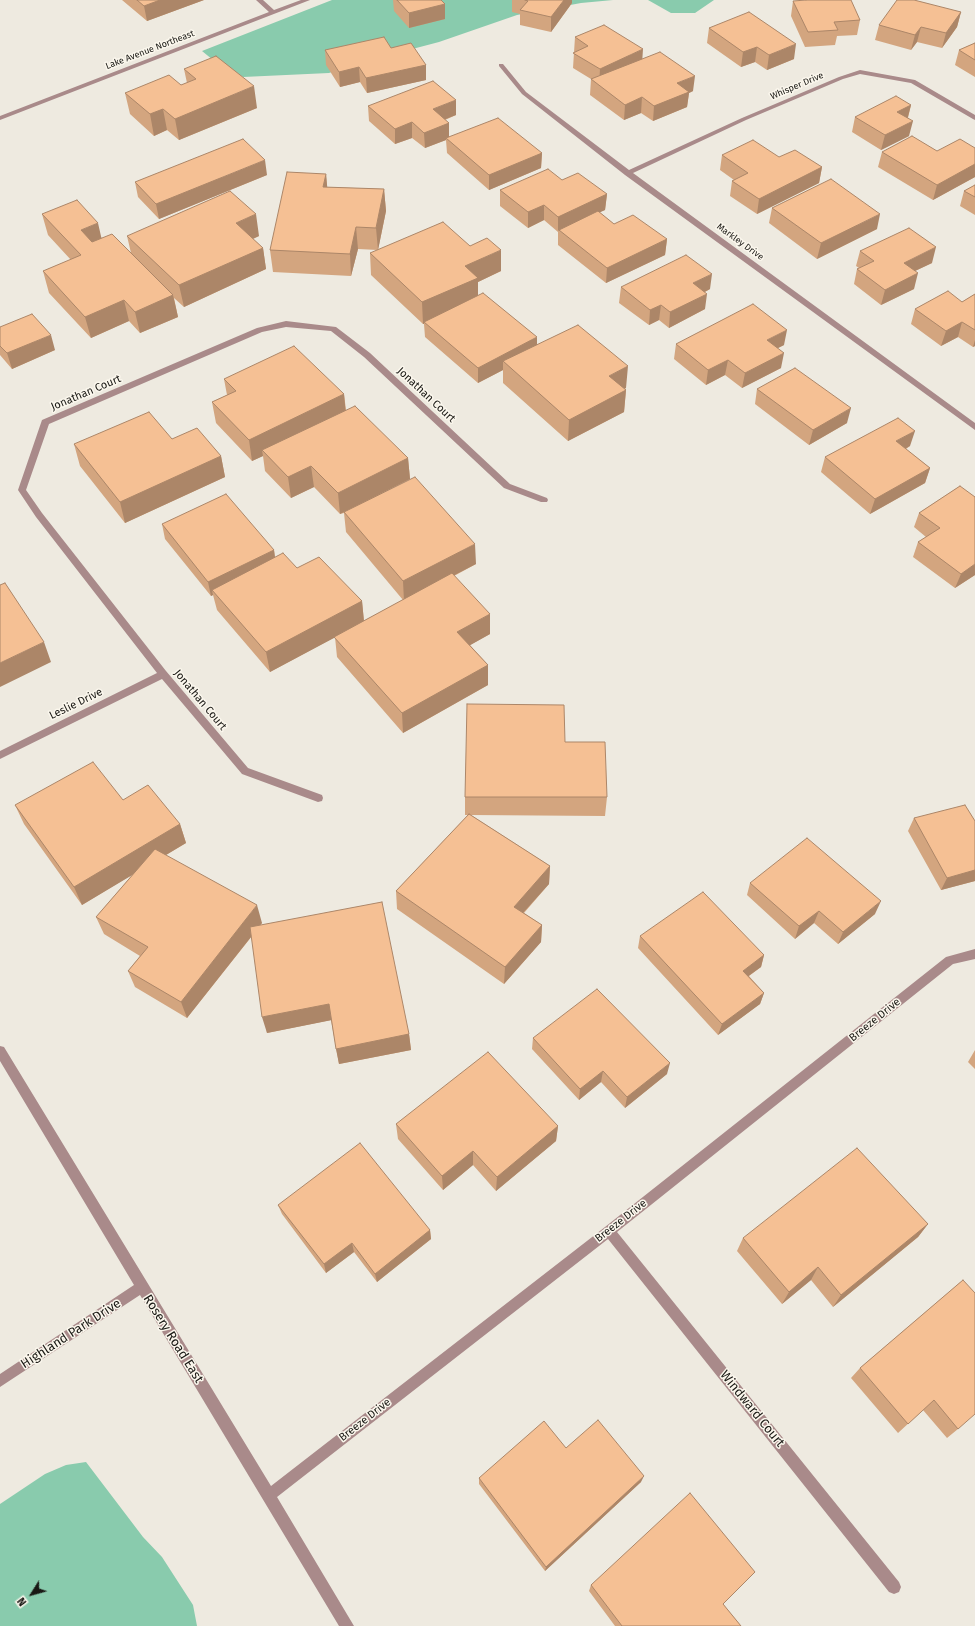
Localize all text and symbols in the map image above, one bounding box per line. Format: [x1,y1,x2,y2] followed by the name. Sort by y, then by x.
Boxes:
[104,28,196,72] street label: Lake Avenue Northeast
[769,70,825,102] street label: Whisper Drive
[714,221,766,263] street label: Markley Drive
[394,365,458,425] street label: Jonathan Court
[49,372,123,414] street label: Jonathan Court
[171,667,229,733] street label: Jonathan Court
[47,685,105,723] street label: Leslie Drive
[847,995,903,1045] street label: Breeze Drive
[593,1197,649,1245] street label: Breeze Drive
[140,1292,206,1386] street label: Rosery Road East
[18,1296,124,1372] street label: Highland Park Drive
[716,1368,788,1450] street label: Windward Court
[337,1396,393,1444] street label: Breeze Drive
[12,1574,52,1614] north arrow
[15,1595,29,1608] text: N

